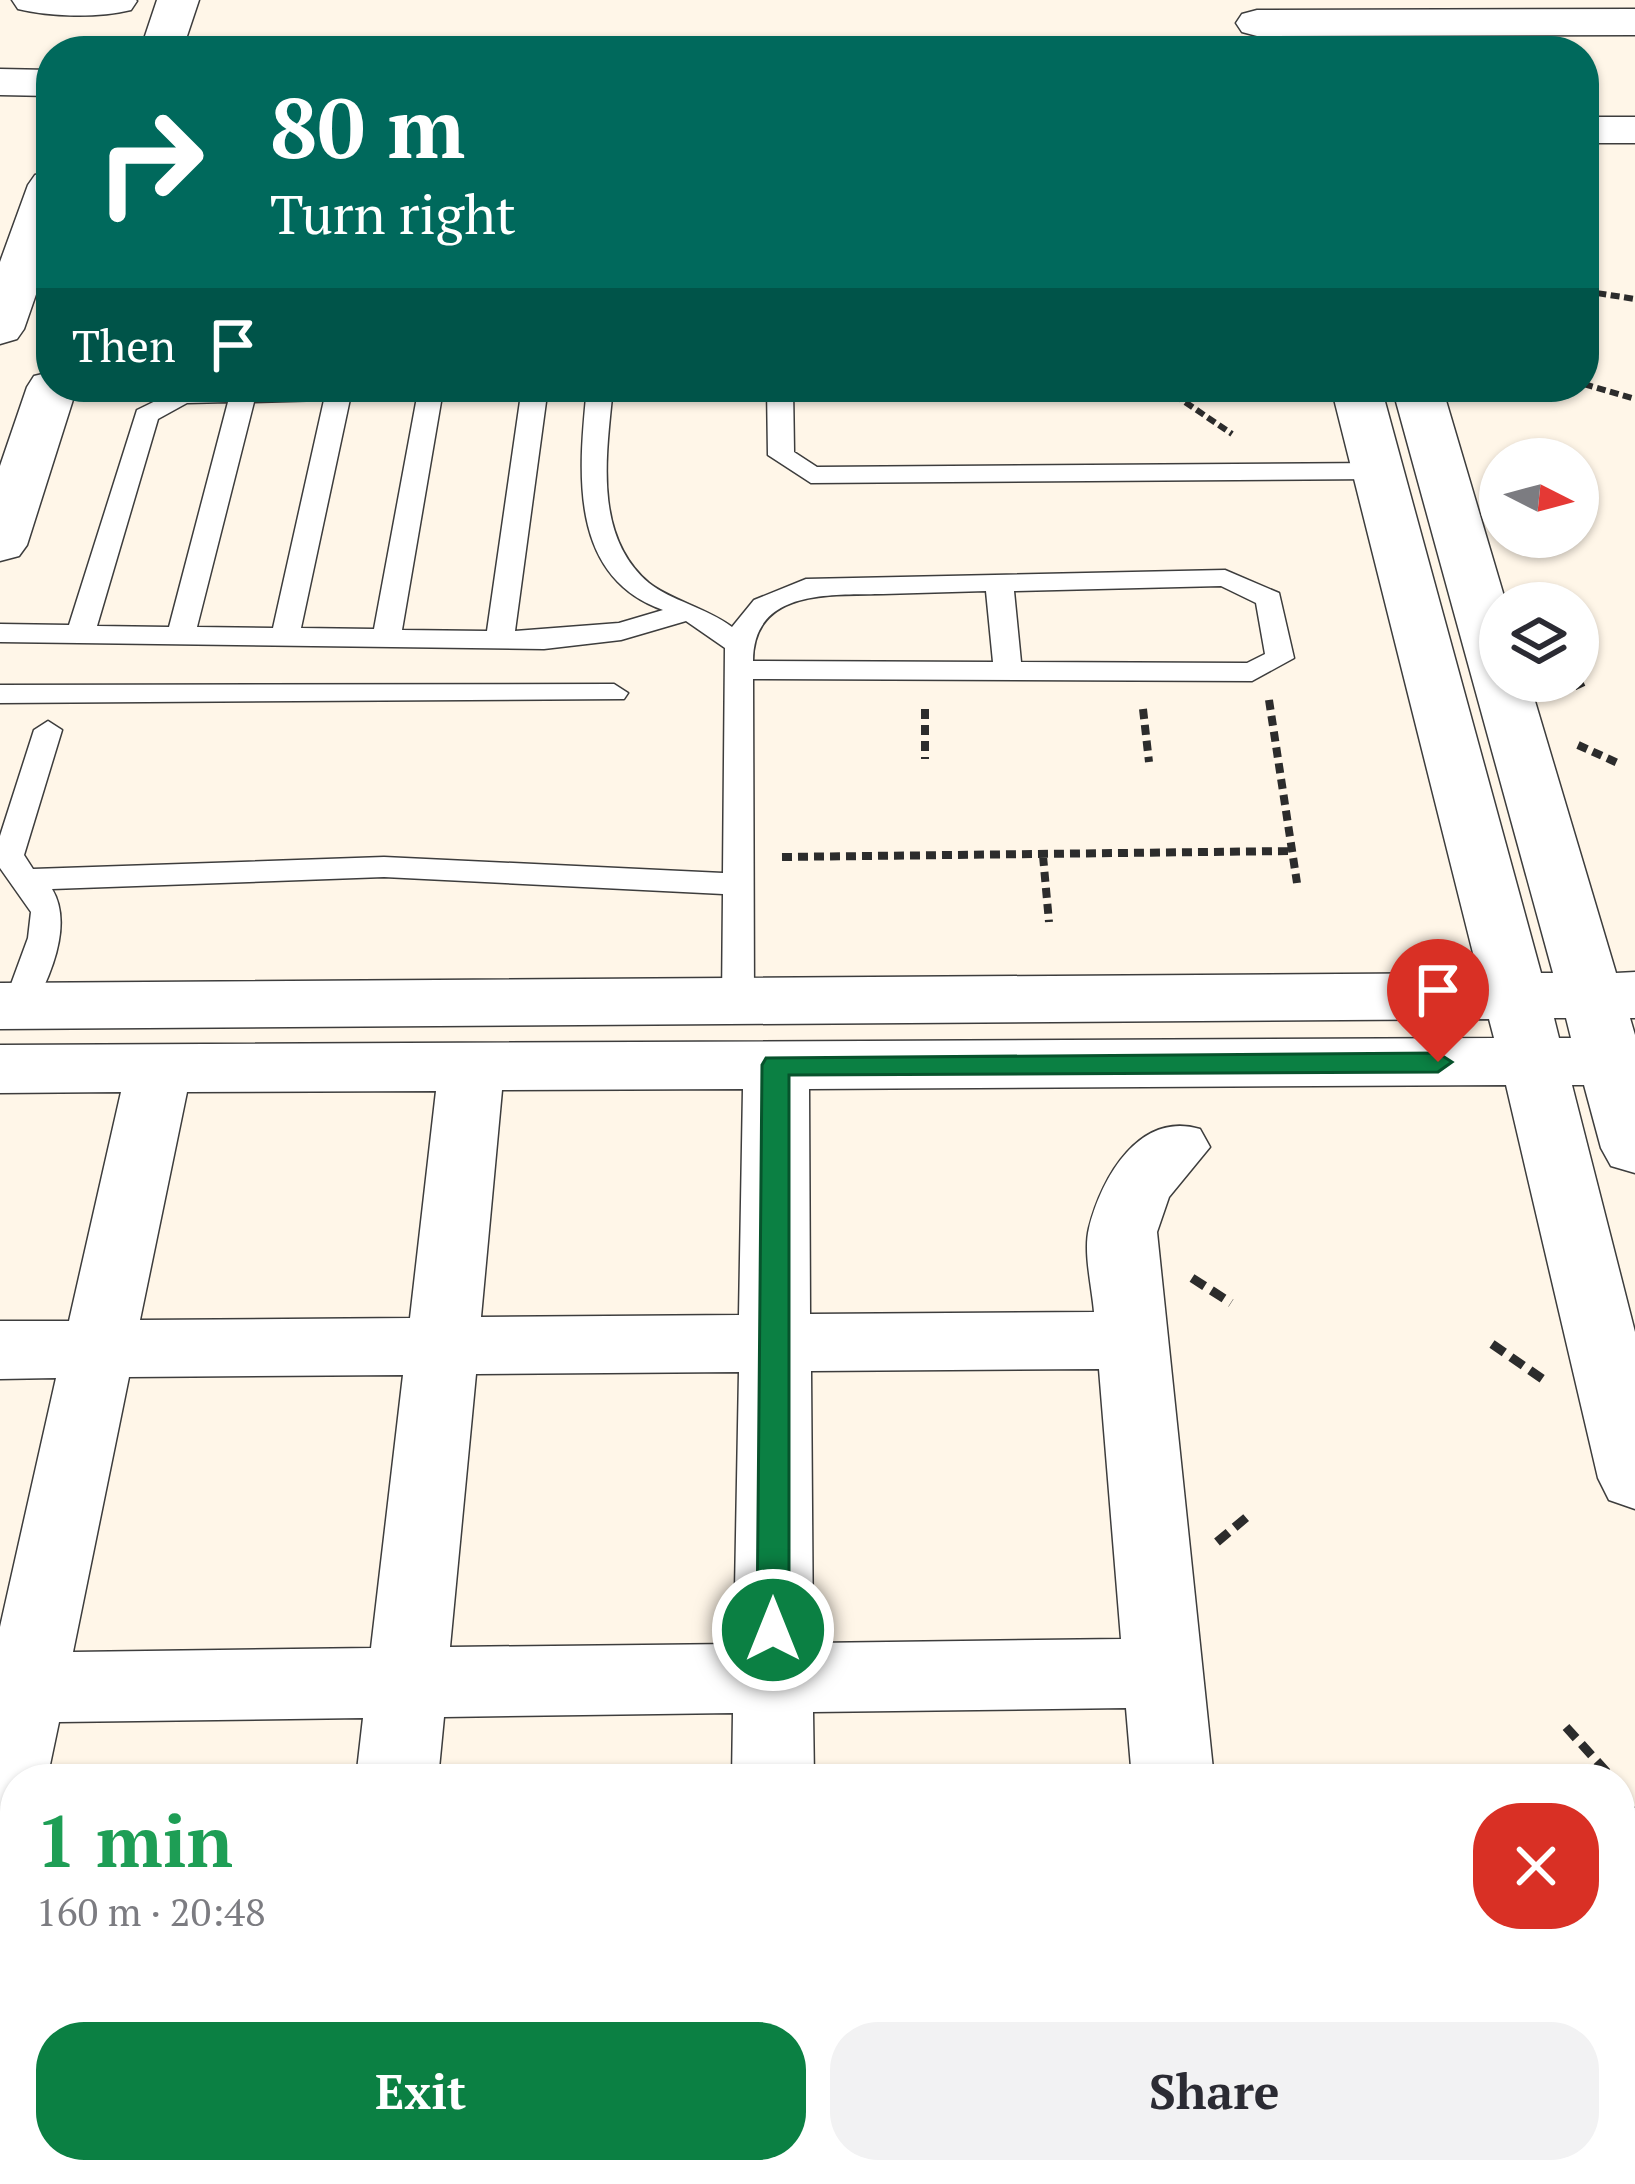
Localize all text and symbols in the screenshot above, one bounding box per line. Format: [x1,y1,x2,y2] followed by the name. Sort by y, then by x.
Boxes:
[270,71,465,182] text: 80 m
[72,84,228,240] icon: right
[270,178,516,249] text: Turn right
[200,312,266,378] icon: arrive
[72,315,176,375] text: Then
[1479,438,1599,558] north arrow
[1479,438,1599,702] map controls
[1479,582,1599,702] button: layers
[1387,939,1489,1062] pin
[1405,957,1471,1023] icon: arrive
[710,1567,836,1693] position arrow
[36,1792,233,1888] text: 1 min
[1473,1803,1599,1929] button: close
[36,1885,266,1937] text: 160 m · 20:48
[36,2022,806,2160] button: Exit
[830,2022,1599,2160] button: Share

